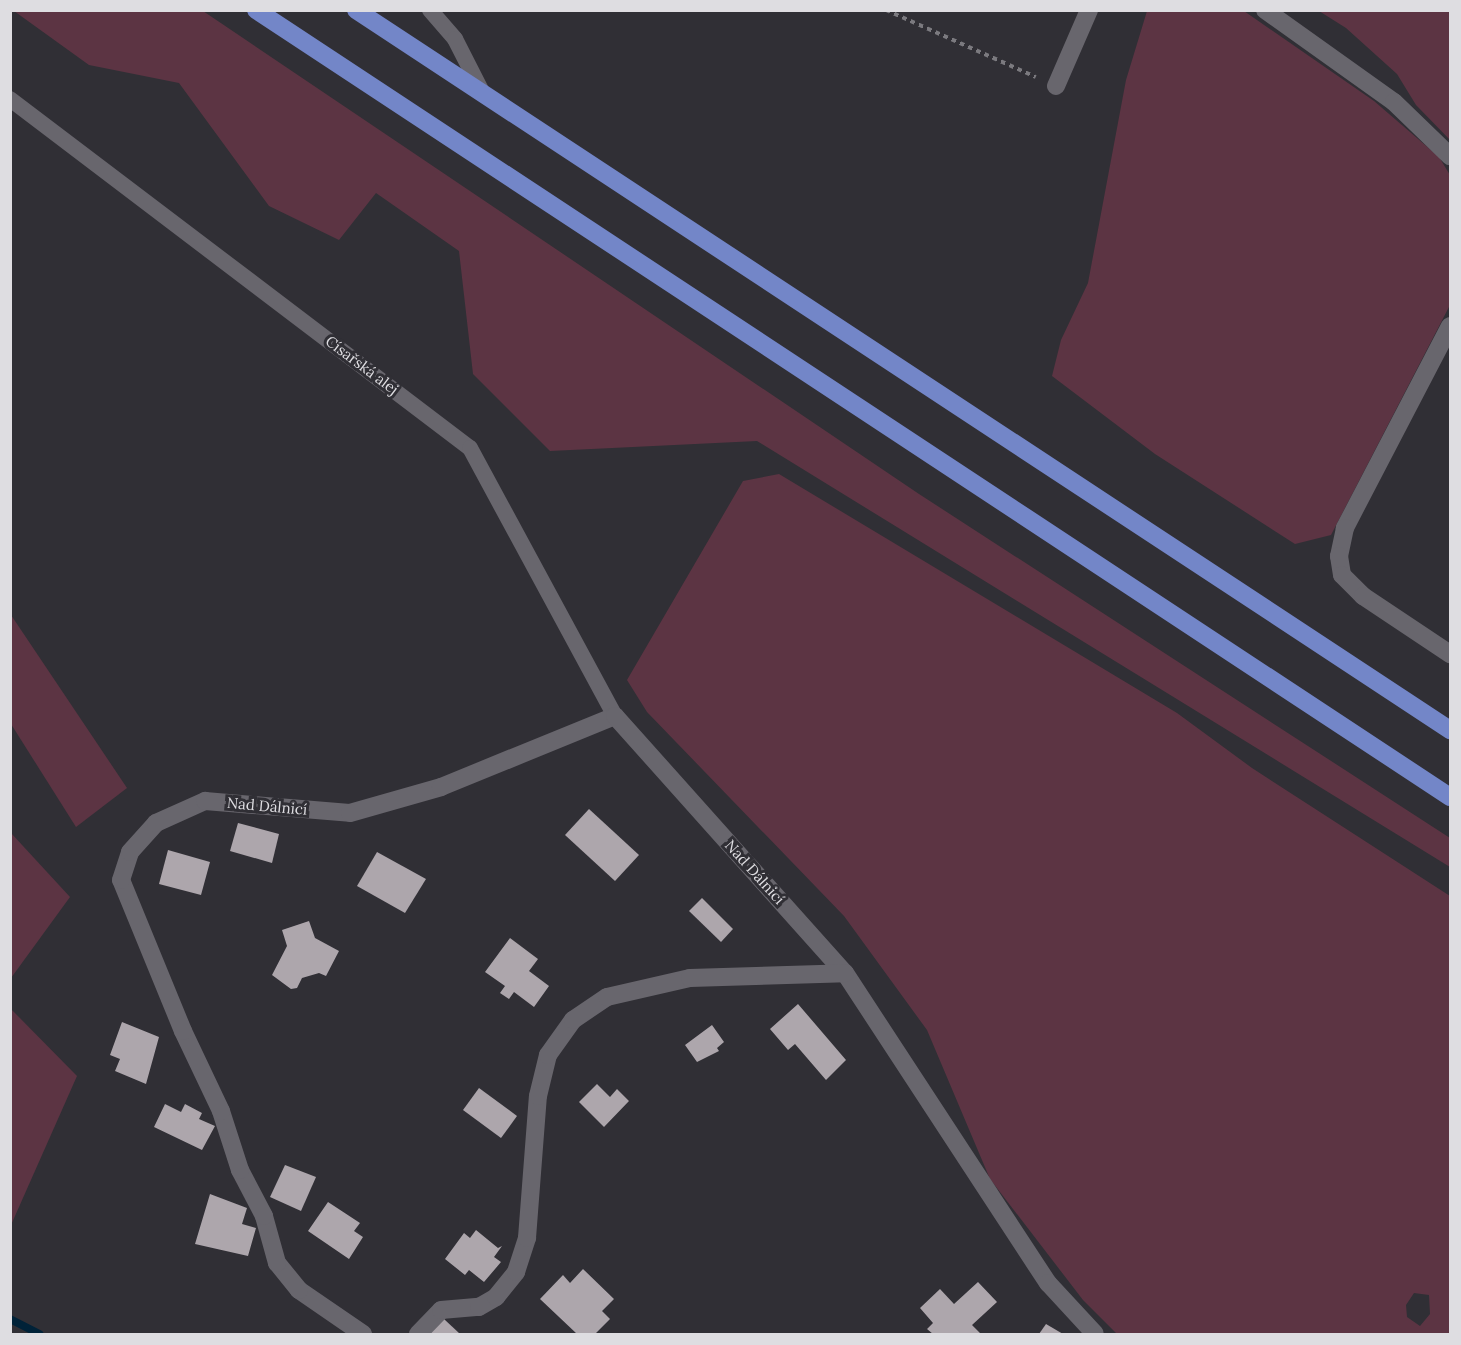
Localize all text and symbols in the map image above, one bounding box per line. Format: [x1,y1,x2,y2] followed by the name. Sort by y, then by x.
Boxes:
[322,332,402,398] street label: Císařská alej
[226,794,308,818] street label: Nad Dálnicí
[721,836,789,908] street label: Nad Dálnicí

